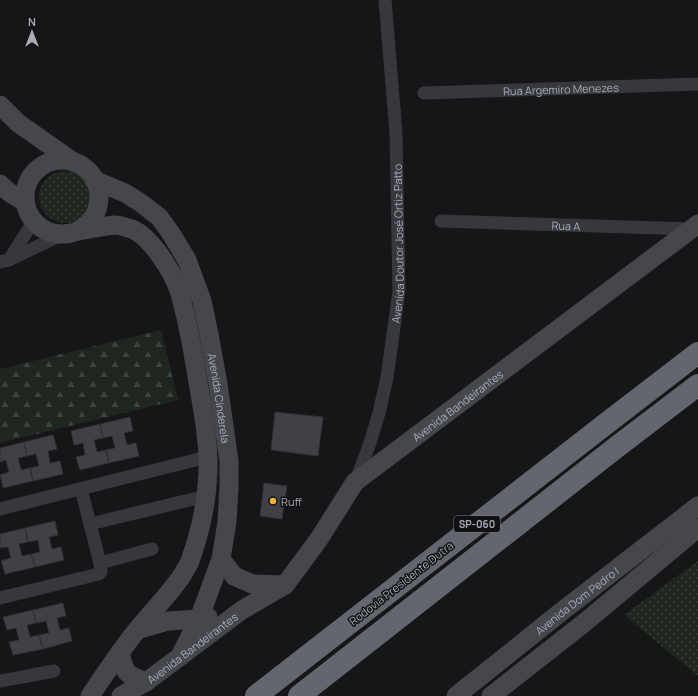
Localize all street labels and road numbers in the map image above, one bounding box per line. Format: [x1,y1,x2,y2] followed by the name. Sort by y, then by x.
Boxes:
[503,79,619,98] street label: Rua Argemiro Menezes
[387,163,407,324] street label: Avenida Doutor José Ortiz Patto
[551,217,581,233] street label: Rua A
[205,352,234,444] street label: Avenida Cinderela
[409,366,506,444] street label: Avenida Bandeirantes
[454,516,500,532] road number: SP-060
[346,538,456,628] street label: Rodovia Presidente Dutra
[532,563,622,638] street label: Avenida Dom Pedro I
[143,608,241,687] street label: Avenida Bandeirantes

